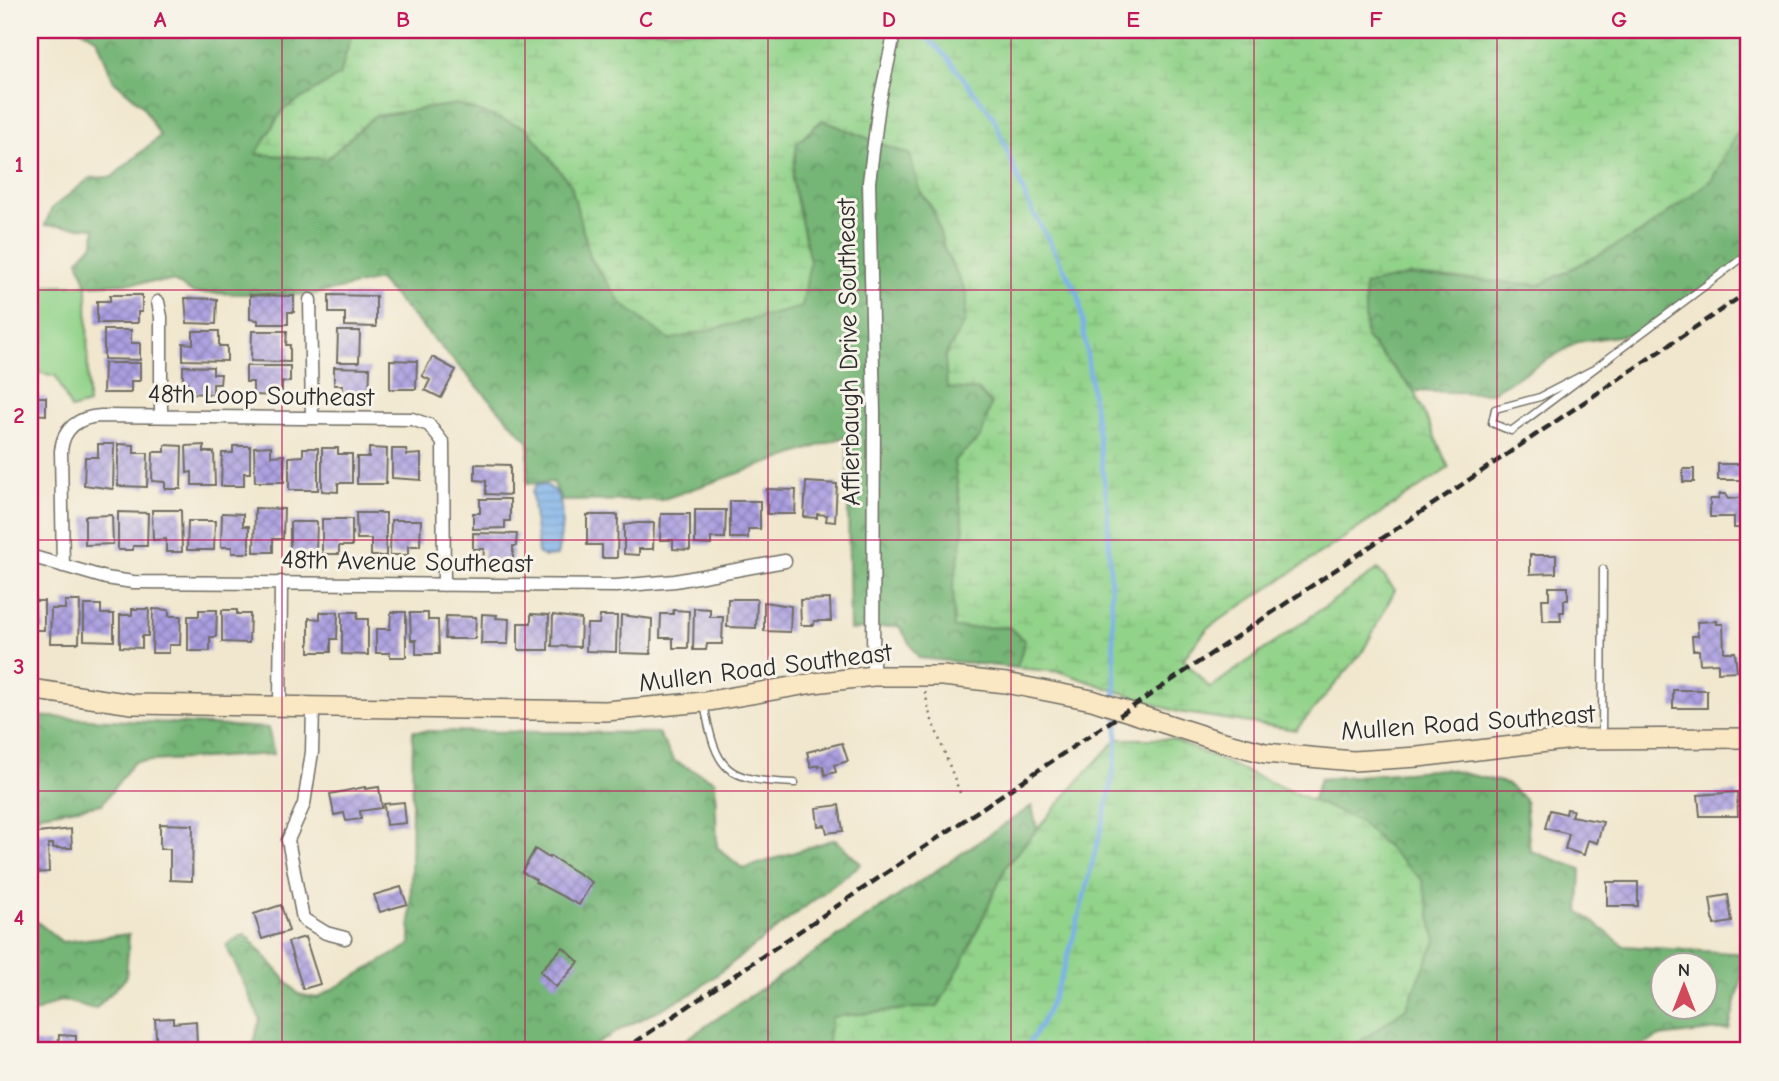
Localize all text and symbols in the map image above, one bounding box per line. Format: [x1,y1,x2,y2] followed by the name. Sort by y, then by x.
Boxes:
[154,6,167,33] text: A
[396,6,410,33] text: B
[639,6,653,33] text: C
[882,6,896,33] text: D
[1126,6,1140,33] text: E
[1369,6,1383,33] text: F
[1611,6,1627,33] text: G
[14,151,24,178] text: 1
[831,196,867,506] street label: Afflerbaugh Drive Southeast
[148,379,376,413] street label: 48th Loop Southeast
[13,402,25,429] text: 2
[281,545,534,579] street label: 48th Avenue Southeast
[637,637,895,698] street label: Mullen Road Southeast
[13,653,25,680] text: 3
[1340,699,1598,747] street label: Mullen Road Southeast
[14,904,25,931] text: 4
[1650,951,1720,1021] north arrow
[1678,959,1690,981] text: N

